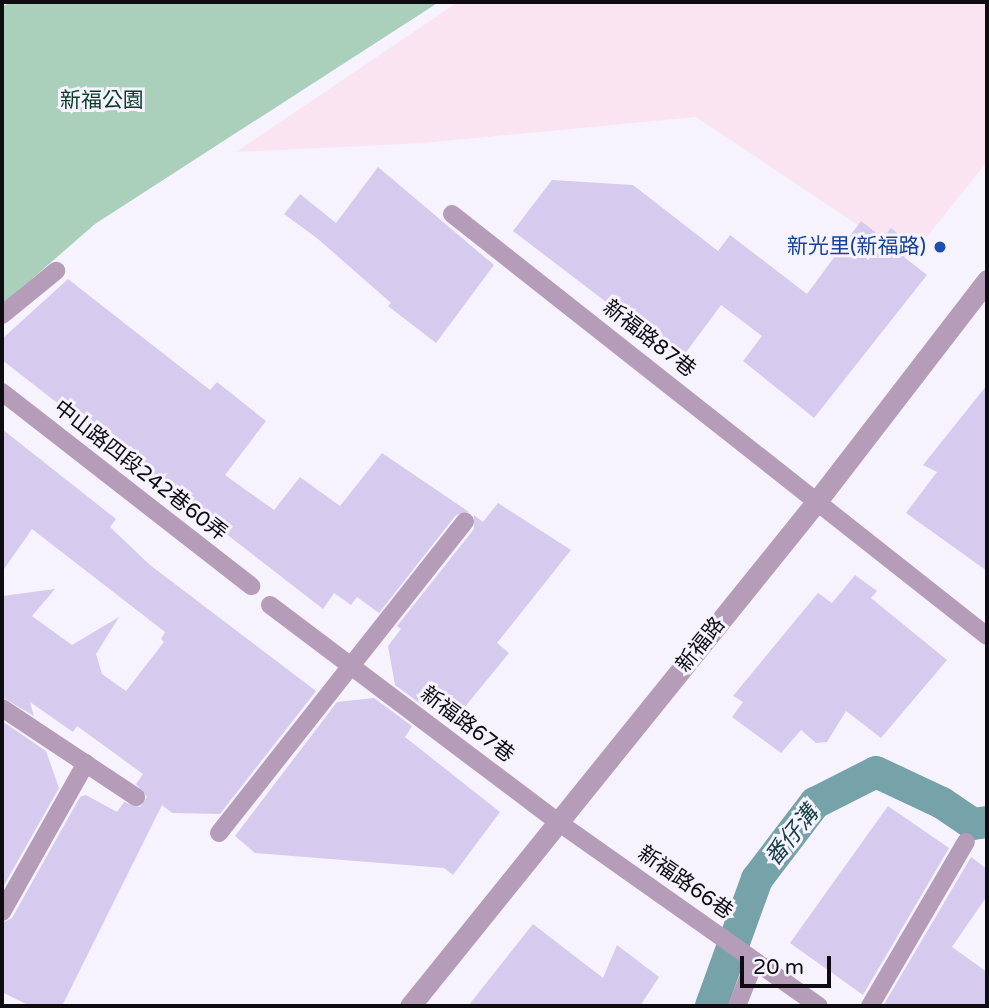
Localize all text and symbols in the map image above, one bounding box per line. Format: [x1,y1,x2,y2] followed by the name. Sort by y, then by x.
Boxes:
[60,88,144,114] park label: 新福公園
[787,234,926,260] place label: 新光里(新福路)
[932,239,948,255] marker: 新光里(新福路)
[598,295,700,383] street label: 新福路87巷
[48,396,232,546] street label: 中山路四段242巷60弄
[671,613,731,677] street label: 新福路
[415,682,519,768] street label: 新福路67巷
[760,801,824,871] water label: 番仔溝
[633,841,737,925] street label: 新福路66巷
[744,942,835,986] scale bar
[753,955,804,980] text: 20 m

